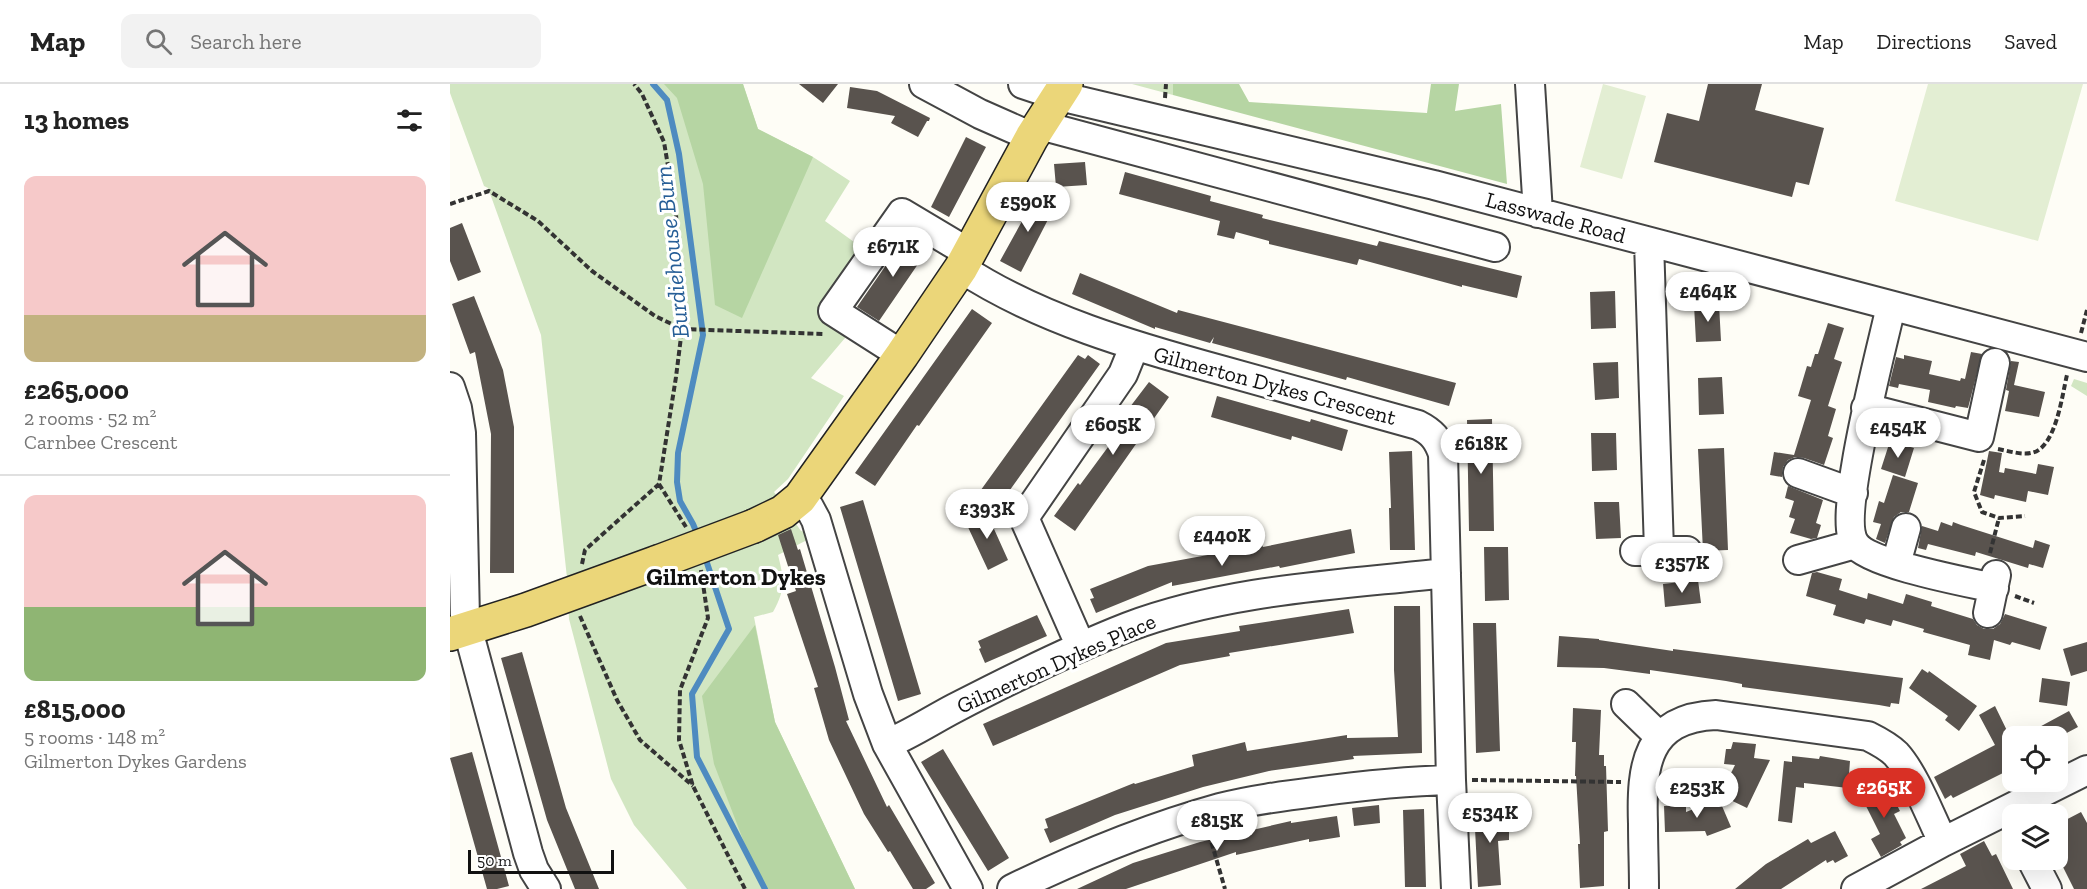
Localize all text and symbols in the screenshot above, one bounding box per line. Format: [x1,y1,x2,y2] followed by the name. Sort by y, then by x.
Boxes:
[121,14,541,68] search box
[30,25,85,58] text: Map
[142,25,175,58] icon: search
[190,28,302,55] text: Search here
[1804,29,1844,54] text: Map
[1877,29,1971,54] text: Directions
[2004,29,2057,54] text: Saved
[24,104,129,136] text: 13 homes
[393,104,426,137] icon: filters
[648,165,695,340] water label: Burdiehouse Burn
[986,182,1070,233] pin: £590K
[1483,186,1629,249] street label: Lasswade Road
[1000,189,1056,213] text: £590K
[171,215,279,323] icon: home
[851,227,935,278] pin: £671K
[867,234,919,258] text: £671K
[1666,272,1750,323] pin: £464K
[1680,279,1736,303] text: £464K
[1151,340,1400,431] street label: Gilmerton Dykes Crescent
[24,374,129,406] text: £265,000
[1071,405,1155,456] pin: £605K
[24,406,157,430] text: 2 rooms · 52 m²
[1856,408,1940,459] pin: £454K
[1085,412,1141,436] text: £605K
[1870,415,1926,439] text: £454K
[1439,424,1523,475] pin: £618K
[24,430,177,454] text: Carnbee Crescent
[1455,431,1507,455] text: £618K
[945,489,1029,540] pin: £393K
[959,496,1015,520] text: £393K
[1180,516,1264,567] pin: £440K
[1193,523,1251,547] text: £440K
[171,534,279,642] icon: home
[1640,543,1724,594] pin: £357K
[1655,550,1709,574] text: £357K
[646,562,826,591] district label: Gilmerton Dykes
[953,607,1160,719] street label: Gilmerton Dykes Place
[24,693,126,725] text: £815,000
[24,725,165,749] text: 5 rooms · 148 m²
[2002,726,2068,870] map controls
[2002,726,2068,792] button: locate
[24,749,247,773] text: Gilmerton Dykes Gardens
[1655,768,1739,819] pin: £253K
[1842,768,1926,819] pin: £265K
[1669,775,1725,799] text: £253K
[1856,775,1912,799] text: £265K
[1448,793,1532,844] pin: £534K
[1462,800,1518,824] text: £534K
[1175,801,1259,852] pin: £815K
[2002,804,2068,870] button: layers
[1191,808,1243,832] text: £815K
[468,847,614,874] scale bar
[477,851,512,870] text: 50 m

